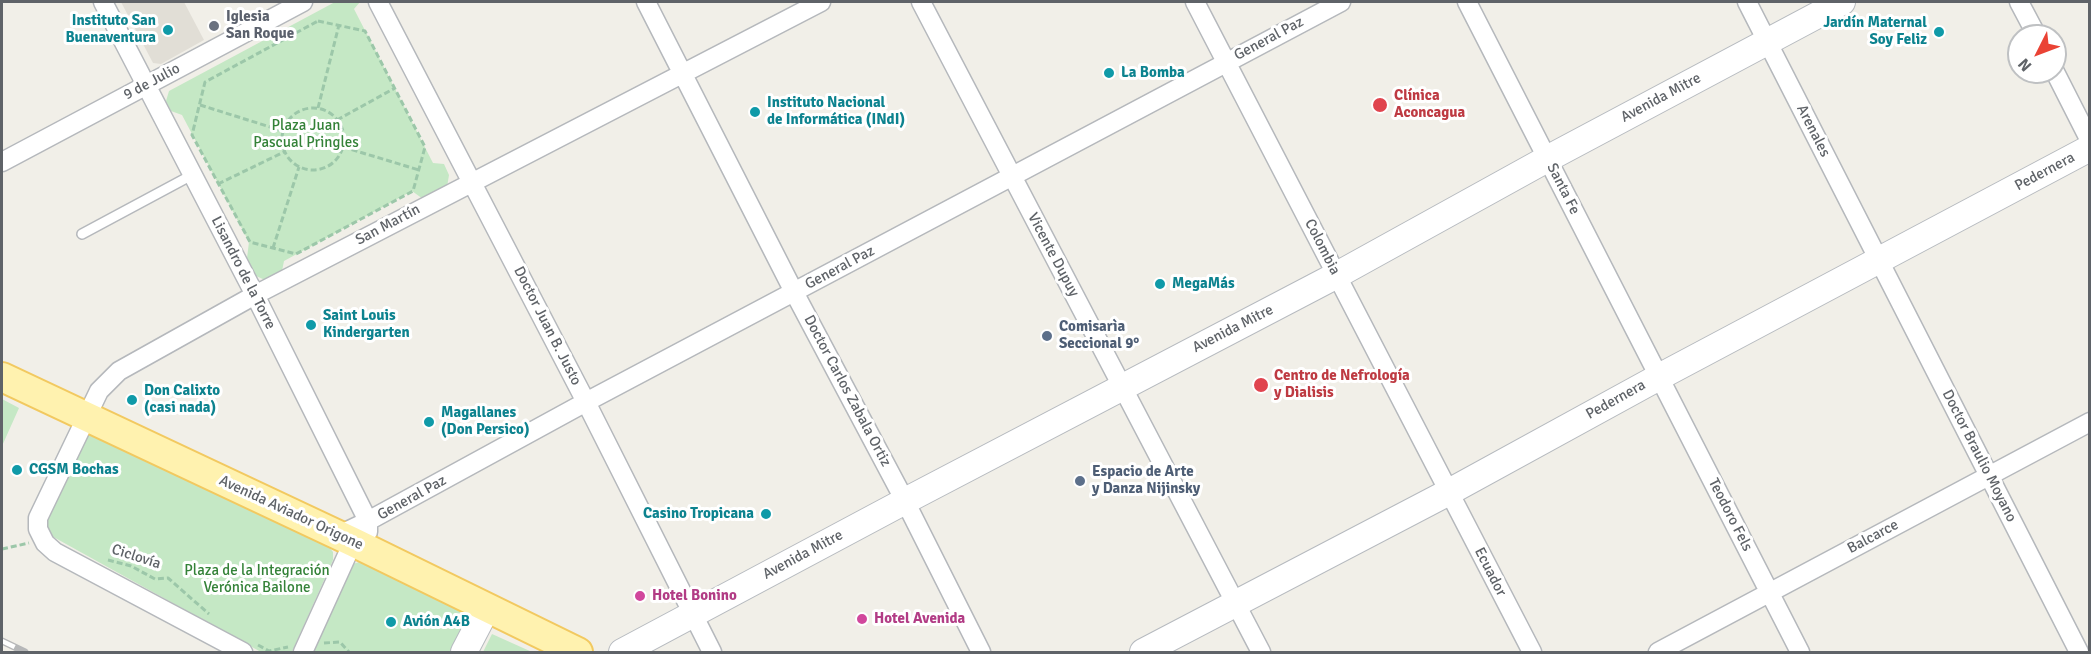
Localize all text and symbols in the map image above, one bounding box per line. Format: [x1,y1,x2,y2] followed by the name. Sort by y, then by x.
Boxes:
[226,8,294,43] place label: Iglesia San Roque
[65,12,156,47] place label: Instituto San Buenaventura
[1231,13,1307,65] street label: General Paz
[1823,14,1927,49] place label: Jardín Maternal Soy Feliz
[207,19,221,33] marker: Iglesia San Roque
[161,23,175,37] marker: Instituto San Buenaventura
[2007,24,2067,84] north arrow
[1932,25,1946,39] marker: Jardín Maternal Soy Feliz
[2014,54,2036,76] text: N
[121,60,183,104] street label: 9 de Julio
[1121,64,1185,82] place label: La Bomba
[1102,66,1116,80] marker: La Bomba
[1618,69,1704,127] street label: Avenida Mitre
[1394,87,1465,122] place label: Clínica Aconcagua
[767,94,905,129] place label: Instituto Nacional de Informática (INdI)
[1371,96,1389,114] marker: Clínica Aconcagua
[1792,102,1834,160] street label: Arenales
[748,105,762,119] marker: Instituto Nacional de Informática (INdI)
[253,117,359,152] park label: Plaza Juan Pascual Pringles
[2012,149,2078,195] street label: Pedernera
[1542,160,1584,218] street label: Santa Fe
[353,200,423,250] street label: San Martín
[1023,210,1083,300] street label: Vicente Dupuy
[207,213,279,333] street label: Lisandro de la Torre
[1300,216,1344,278] street label: Colombia
[802,242,878,294] street label: General Paz
[509,264,585,388] street label: Doctor Juan B. Justo
[1172,275,1235,293] place label: MegaMás
[1153,277,1167,291] marker: MegaMás
[1190,301,1276,357] street label: Avenida Mitre
[323,307,410,342] place label: Saint Louis Kindergarten
[799,312,895,470] street label: Doctor Carlos Zabala Ortiz
[304,318,318,332] marker: Saint Louis Kindergarten
[1059,318,1139,353] place label: Comisarìa Seccional 9°
[1040,329,1054,343] marker: Comisarìa Seccional 9°
[1274,367,1410,402] place label: Centro de Nefrología y Dialisis
[1252,376,1270,394] marker: Centro de Nefrología y Dialisis
[1583,376,1649,424] street label: Pedernera
[144,382,220,417] place label: Don Calixto (casi nada)
[1938,387,2020,525] street label: Doctor Braulio Moyano
[125,393,139,407] marker: Don Calixto (casi nada)
[441,404,530,439] place label: Magallanes (Don Persico)
[422,415,436,429] marker: Magallanes (Don Persico)
[29,461,119,479] place label: CGSM Bochas
[10,463,24,477] marker: CGSM Bochas
[1092,463,1200,498] place label: Espacio de Arte y Danza Nijinsky
[216,472,366,554] street label: Avenida Aviador Origone
[374,472,450,524] street label: General Paz
[1073,474,1087,488] marker: Espacio de Arte y Danza Nijinsky
[1704,476,1756,554] street label: Teodoro Fels
[643,505,754,523] place label: Casino Tropicana
[759,507,773,521] marker: Casino Tropicana
[1844,516,1902,558] street label: Balcarce
[760,526,846,584] street label: Avenida Mitre
[109,541,163,573] street label: Ciclovía
[1470,545,1510,599] street label: Ecuador
[184,562,330,597] park label: Plaza de la Integración Verónica Bailone
[652,587,737,605] place label: Hotel Bonino
[633,589,647,603] marker: Hotel Bonino
[874,610,965,628] place label: Hotel Avenida
[855,612,869,626] marker: Hotel Avenida
[403,613,470,631] place label: Avión A4B
[384,615,398,629] marker: Avión A4B

